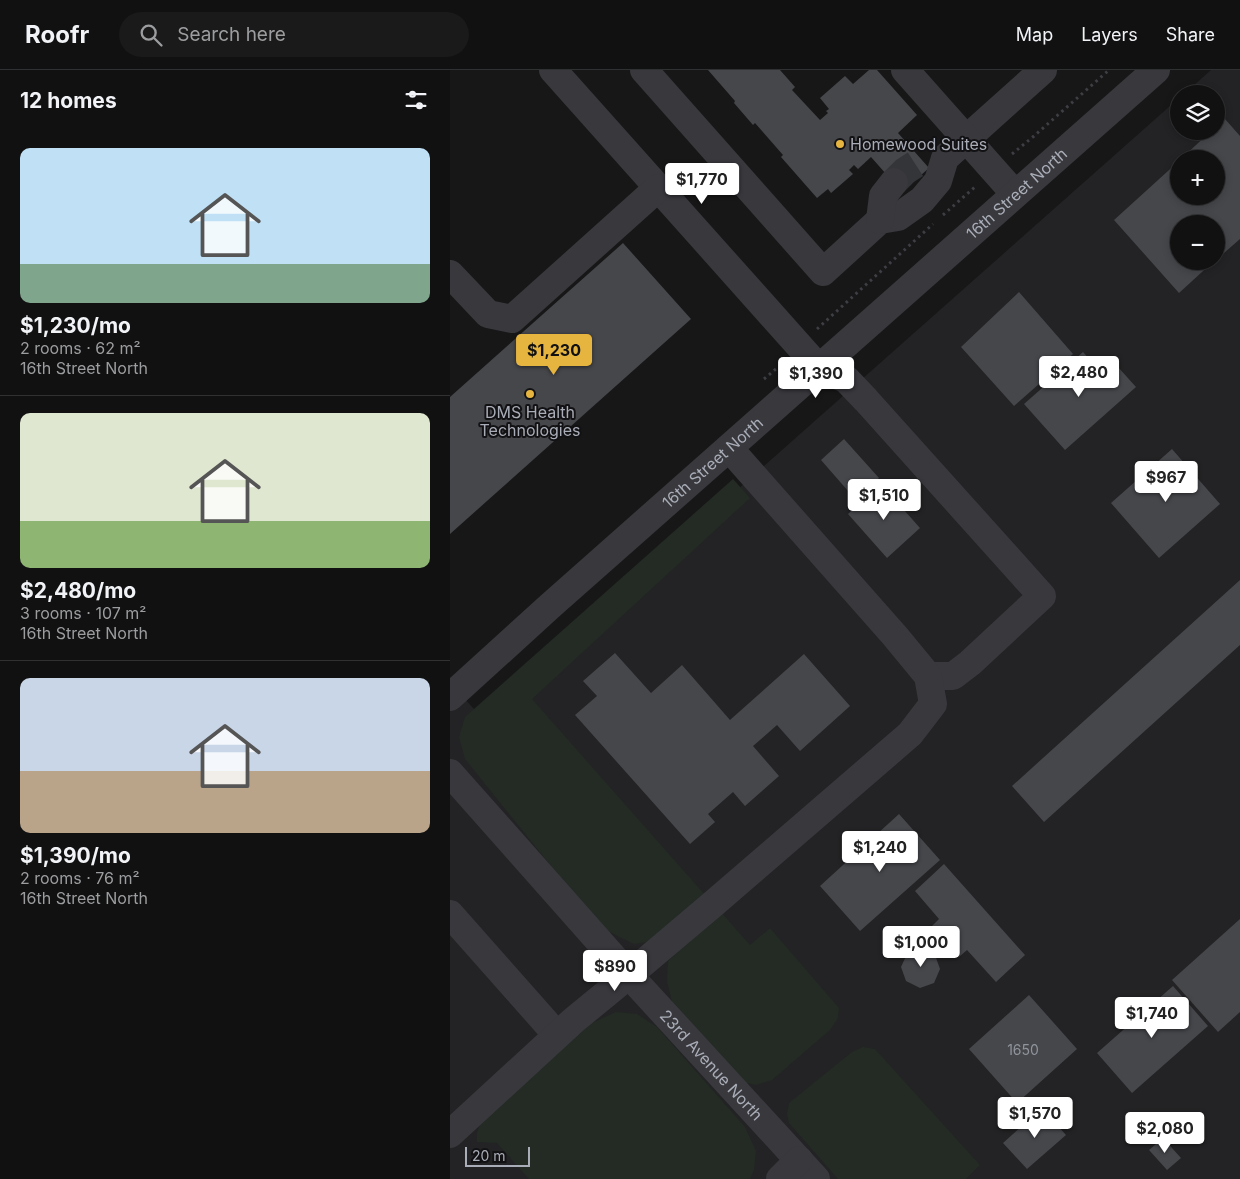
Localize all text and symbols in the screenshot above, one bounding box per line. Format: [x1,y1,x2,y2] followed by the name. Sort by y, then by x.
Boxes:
[119,12,469,57] search box
[25,20,89,49] text: Roofr
[137,21,165,49] icon: search
[177,23,286,46] text: Search here
[1016,24,1053,45] text: Map
[1081,24,1138,45] text: Layers
[1166,24,1215,45] text: Share
[1170,85,1225,270] map controls
[1170,85,1225,140] button: layers
[402,86,430,114] icon: filters
[20,88,117,113] text: 12 homes
[850,134,987,154] place label: Homewood Suites
[834,138,846,150] marker: Homewood Suites
[962,144,1071,243] street label: 16th Street North
[1170,150,1225,205] button: +
[661,162,743,205] pin: $1,770
[676,169,728,189] text: $1,770
[180,180,270,270] icon: home
[1170,215,1225,270] button: −
[20,313,131,338] text: $1,230/mo
[513,334,595,376] pin: $1,230
[20,338,141,358] text: 2 rooms · 62 m²
[527,340,581,360] text: $1,230
[775,356,857,399] pin: $1,390
[1038,356,1120,398] pin: $2,480
[20,358,148,378] text: 16th Street North
[1050,362,1108,382] text: $2,480
[789,363,843,383] text: $1,390
[524,388,536,400] marker: DMS Health Technologies
[480,402,580,440] place label: DMS Health Technologies
[658,412,767,512] street label: 16th Street North
[180,446,270,536] icon: home
[1136,460,1196,503] pin: $967
[1146,467,1186,487] text: $967
[843,478,925,521] pin: $1,510
[859,485,909,505] text: $1,510
[20,578,136,603] text: $2,480/mo
[20,603,146,623] text: 3 rooms · 107 m²
[20,623,148,643] text: 16th Street North
[180,711,270,801] icon: home
[839,830,921,873] pin: $1,240
[853,837,907,857] text: $1,240
[20,843,131,868] text: $1,390/mo
[20,868,140,888] text: 2 rooms · 76 m²
[20,888,148,908] text: 16th Street North
[880,926,962,968] pin: $1,000
[894,932,948,952] text: $1,000
[585,950,645,992] pin: $890
[594,956,636,976] text: $890
[1111,996,1193,1039] pin: $1,740
[1126,1003,1178,1023] text: $1,740
[656,1006,767,1125] street label: 23rd Avenue North
[1007,1041,1039,1058] house number: 1650
[994,1096,1076,1139] pin: $1,570
[1009,1103,1061,1123] text: $1,570
[1124,1112,1206,1154] pin: $2,080
[1136,1118,1194,1138] text: $2,080
[465,1144,530,1167] scale bar
[472,1147,506,1164] text: 20 m

